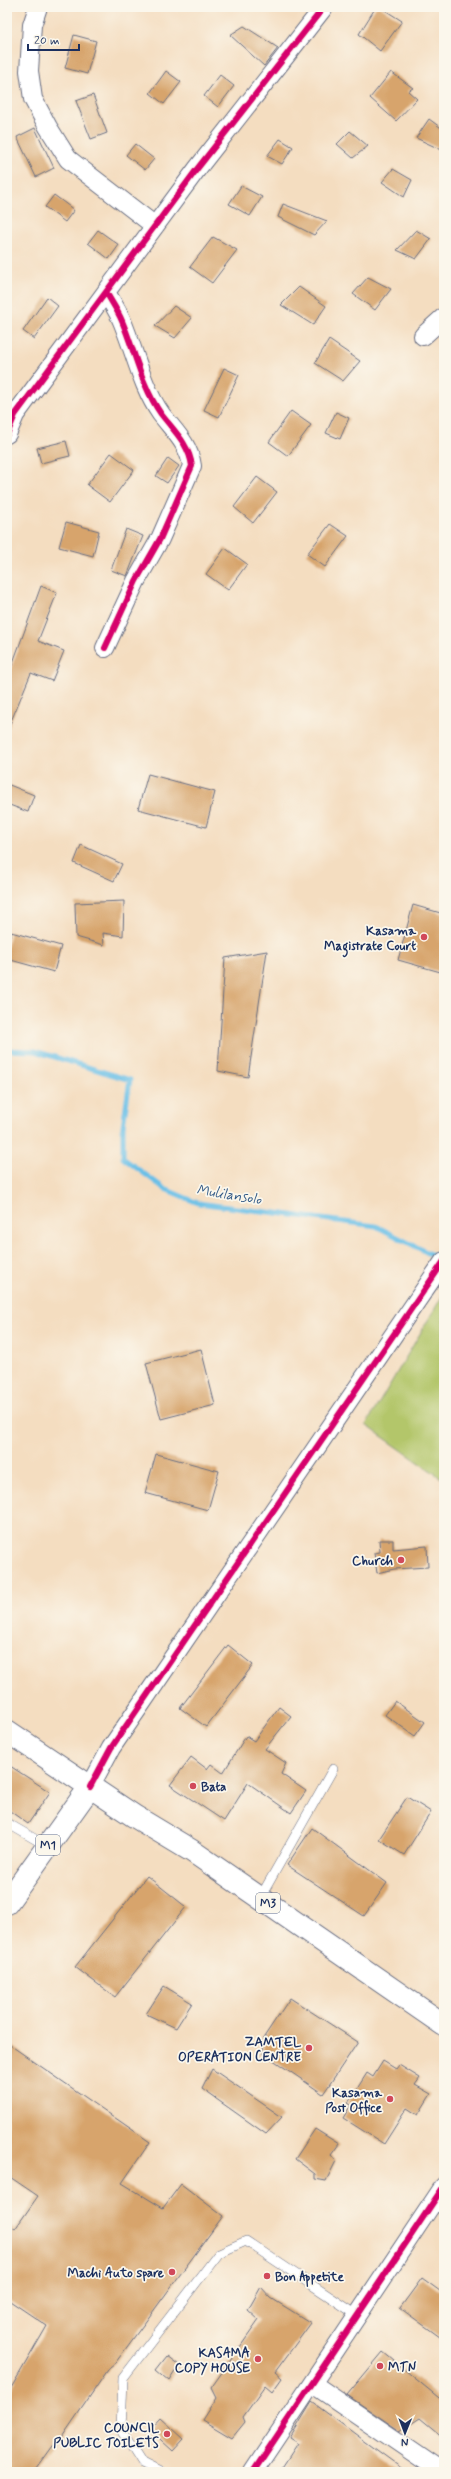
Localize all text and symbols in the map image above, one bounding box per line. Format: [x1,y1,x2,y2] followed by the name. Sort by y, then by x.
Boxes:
[28,26,79,52] scale bar
[34,33,60,49] text: 20 m
[324,923,417,958] place label: Kasama Magistrate Court
[419,932,429,942] marker: Kasama Magistrate Court
[195,1181,263,1209] water label: Mulilansolo
[352,1553,393,1570] place label: Church
[396,1555,406,1565] marker: Church
[201,1779,226,1796] place label: Bata
[188,1781,198,1791] marker: Bata
[36,1835,60,1855] road number: M1
[256,1893,280,1913] road number: M3
[178,2034,302,2066] place label: ZAMTEL OPERATION CENTRE
[304,2043,314,2053] marker: ZAMTEL OPERATION CENTRE
[325,2085,383,2117] place label: Kasama Post Office
[385,2094,395,2104] marker: Kasama Post Office
[68,2265,164,2282] place label: Machi Auto spare
[167,2267,177,2277] marker: Machi Auto spare
[275,2269,344,2287] place label: Bon Appetite
[262,2271,272,2281] marker: Bon Appetite
[175,2345,251,2377] place label: KASAMA COPY HOUSE
[253,2354,263,2364] marker: KASAMA COPY HOUSE
[388,2359,417,2376] place label: MTN
[375,2361,385,2371] marker: MTN
[385,2413,425,2453] north arrow
[53,2420,160,2452] place label: COUNCIL PUBLIC TOILETS
[162,2429,172,2439] marker: COUNCIL PUBLIC TOILETS
[401,2435,409,2449] text: N

